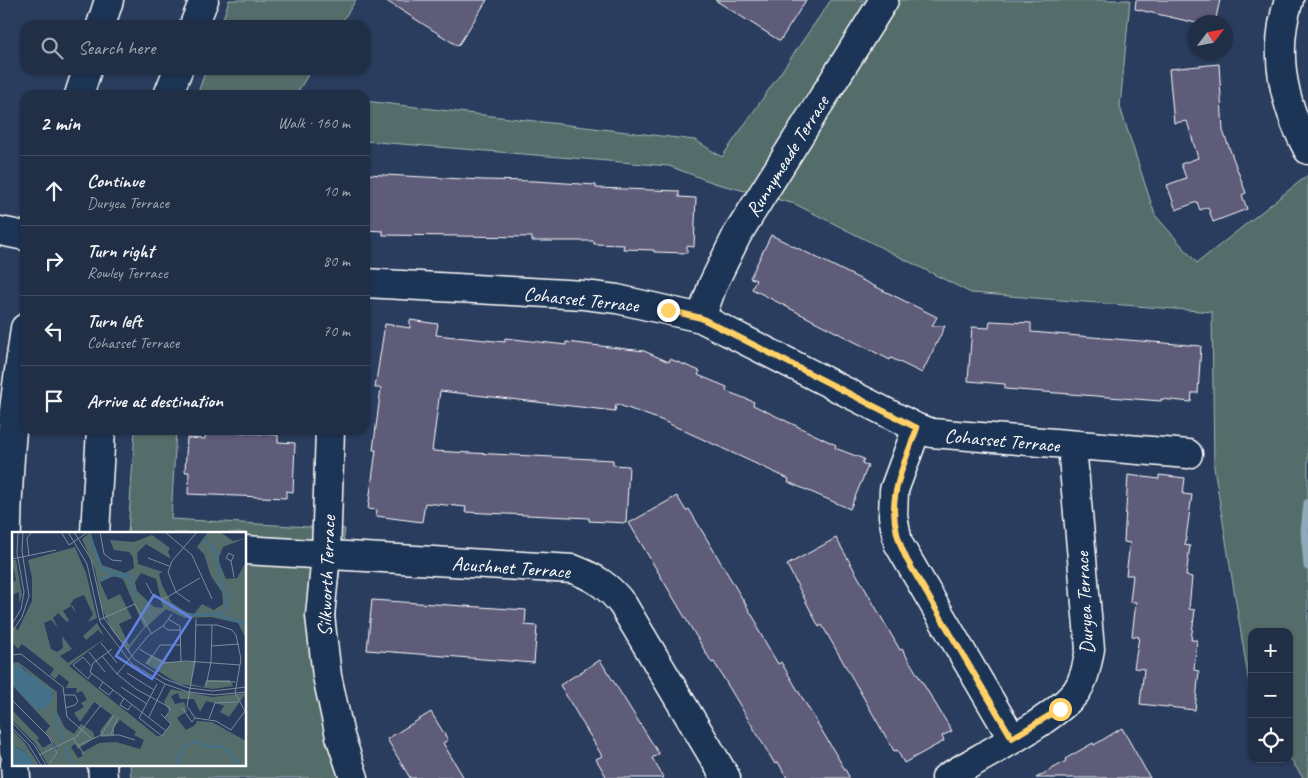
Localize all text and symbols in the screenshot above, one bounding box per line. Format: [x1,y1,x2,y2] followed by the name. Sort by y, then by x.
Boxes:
[1188,15,1233,60] north arrow
[20,20,370,75] search box
[38,34,66,62] icon: search
[78,36,155,60] text: Search here
[740,90,835,221] street label: Runnymeade Terrace
[40,110,80,136] text: 2 min
[278,113,350,133] text: Walk · 160 m
[87,169,144,193] text: Continue
[40,177,68,205] icon: ahead
[323,181,350,201] text: 10 m
[87,193,169,213] text: Duryea Terrace
[87,239,154,263] text: Turn right
[40,247,68,275] icon: right
[323,251,350,271] text: 80 m
[87,263,168,283] text: Rowley Terrace
[522,281,641,318] street label: Cohasset Terrace
[657,299,680,322] route end
[87,309,142,333] text: Turn left
[40,317,68,345] icon: left
[323,321,350,341] text: 70 m
[87,333,179,353] text: Cohasset Terrace
[40,387,68,415] icon: arrive
[87,389,223,413] text: Arrive at destination
[943,423,1062,458] street label: Cohasset Terrace
[312,514,341,637] street label: Silkworth Terrace
[12,532,246,766] inset map
[1069,550,1100,655] street label: Duryea Terrace
[451,551,572,584] street label: Acushnet Terrace
[1248,628,1293,763] map controls
[1248,628,1293,673] button: +
[1248,673,1293,718] button: −
[1049,698,1072,721] route start
[1248,718,1293,763] button: locate

